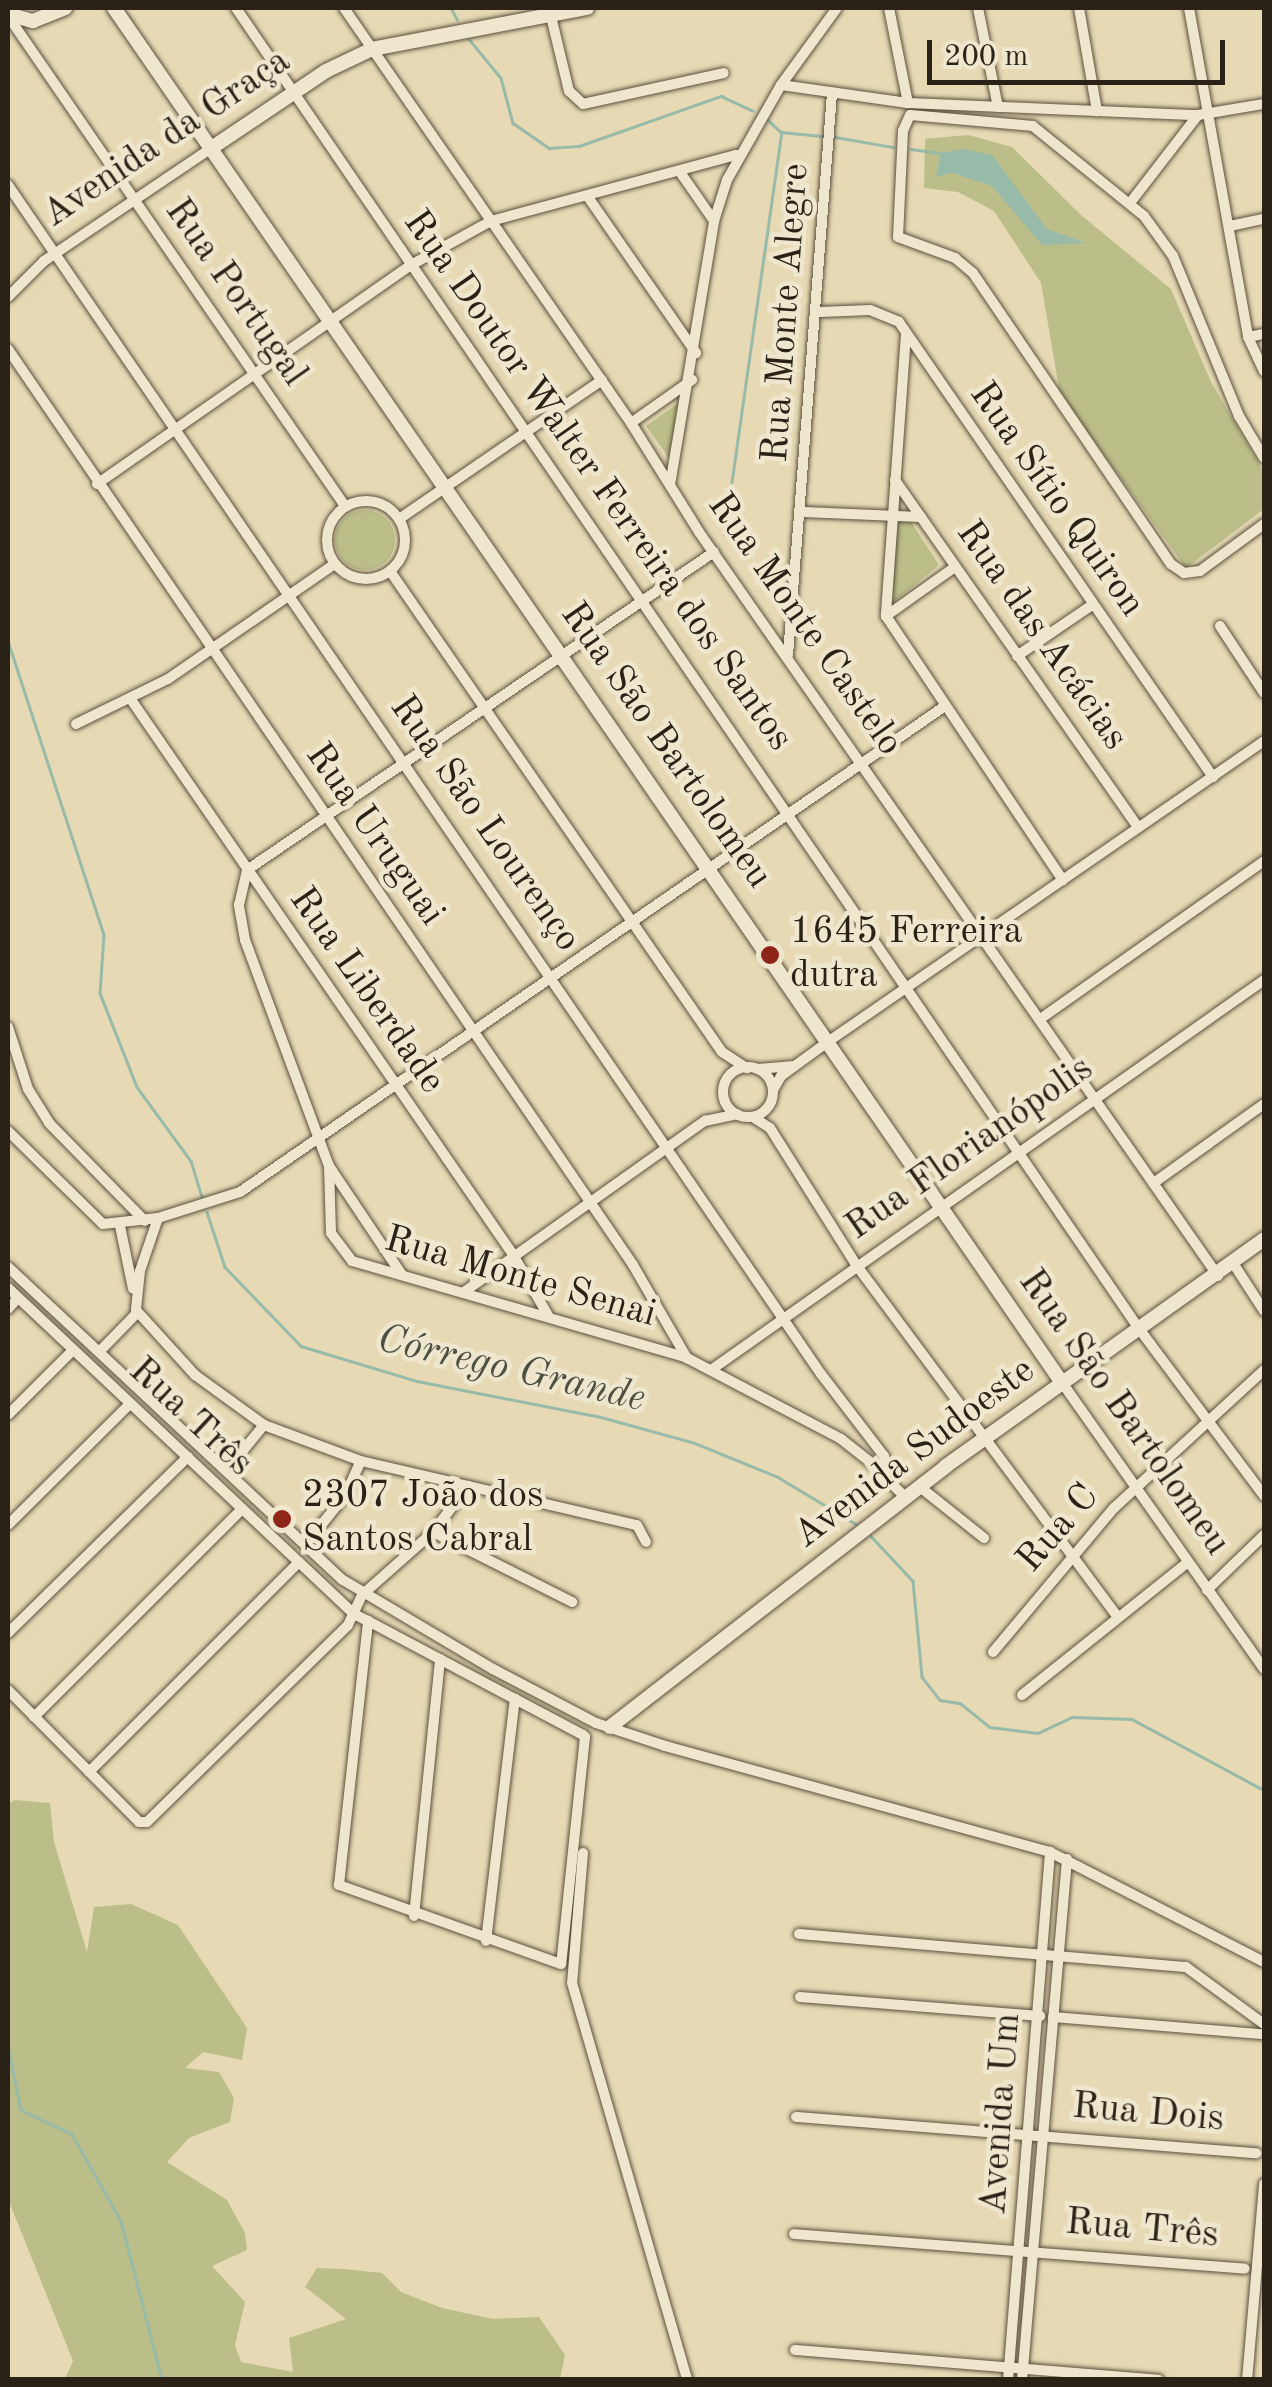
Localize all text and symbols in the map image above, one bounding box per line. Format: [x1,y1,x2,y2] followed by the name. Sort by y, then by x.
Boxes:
[932,20,1230,82] scale bar
[35,39,299,239] street label: Avenida da Graça
[944,42,1028,72] text: 200 m
[754,162,820,464] street label: Rua Monte Alegre
[154,190,316,396] street label: Rua Portugal
[392,202,802,760] street label: Rua Doutor Walter Ferreira dos Santos
[958,374,1154,626] street label: Rua Sítio Quiron
[696,485,912,765] street label: Rua Monte Castelo
[945,513,1137,759] street label: Rua das Acácias
[549,594,781,898] street label: Rua São Bartolomeu
[379,687,589,961] street label: Rua São Lourenço
[294,735,454,935] street label: Rua Uruguai
[278,879,454,1103] street label: Rua Liberdade
[790,910,1022,999] place label: 1645 Ferreira dutra
[759,944,781,966] marker: 1645 Ferreira dutra
[838,1047,1102,1251] street label: Rua Florianópolis
[379,1217,661,1339] street label: Rua Monte Senai
[1007,1261,1239,1565] street label: Rua São Bartolomeu
[372,1316,650,1424] water label: Córrego Grande
[118,1349,262,1487] street label: Rua Três
[786,1349,1044,1559] street label: Avenida Sudoeste
[302,1474,544,1564] place label: 2307 João dos Santos Cabral
[1008,1475,1110,1583] street label: Rua C
[271,1508,293,1530] marker: 2307 João dos Santos Cabral
[972,2012,1032,2216] street label: Avenida Um
[1070,2085,1226,2143] street label: Rua Dois
[1064,2201,1220,2259] street label: Rua Três

